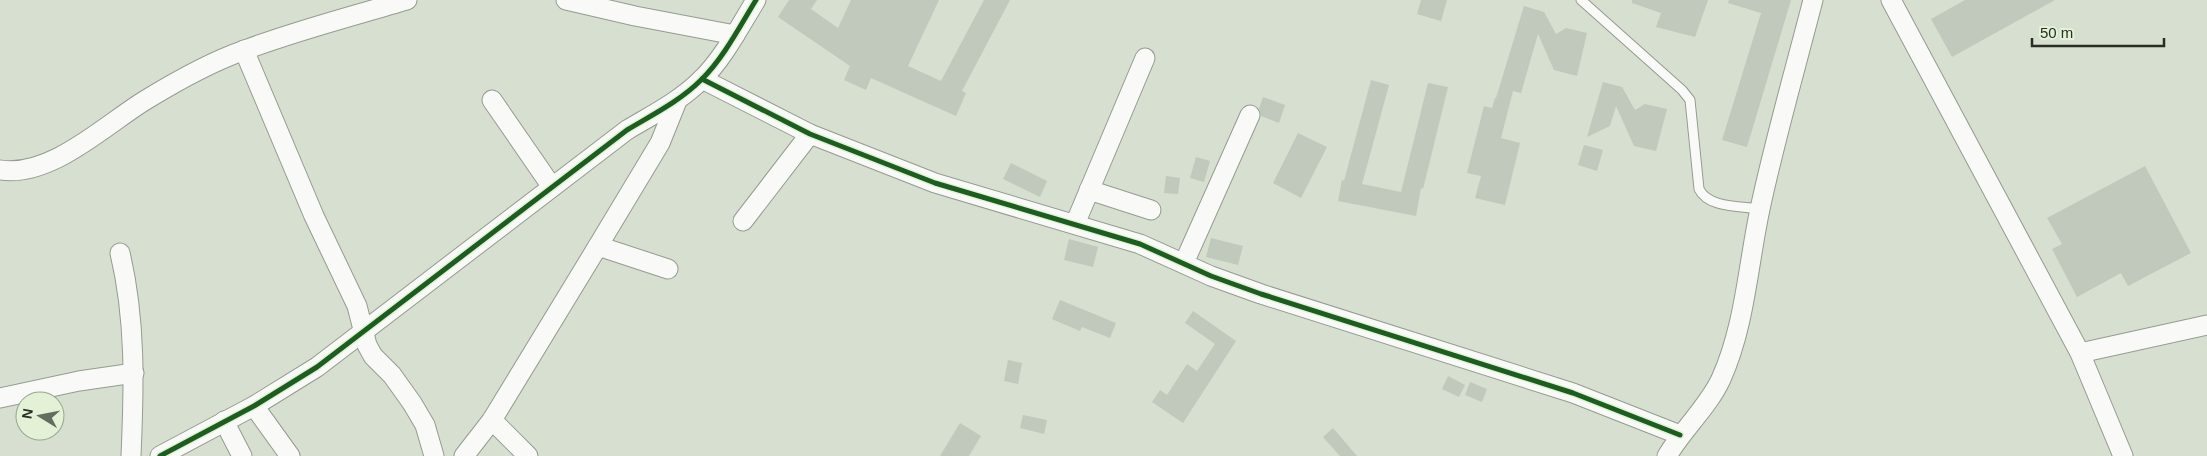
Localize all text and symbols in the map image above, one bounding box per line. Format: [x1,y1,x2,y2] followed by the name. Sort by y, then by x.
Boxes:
[2032,15,2164,47] scale bar
[2040,24,2073,41] text: 50 m
[15,391,65,441] north arrow
[18,407,36,420] text: N

